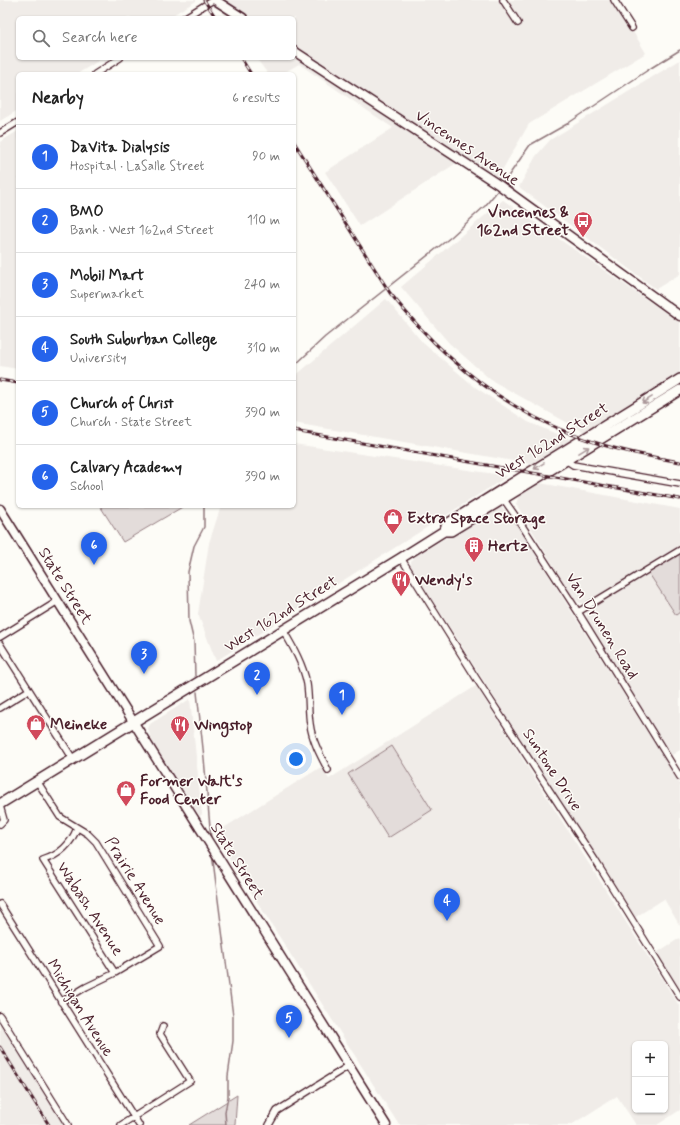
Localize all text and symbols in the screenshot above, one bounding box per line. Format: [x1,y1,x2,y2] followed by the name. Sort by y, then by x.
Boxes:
[16,16,296,60] search box
[30,27,52,49] icon: search
[62,28,138,48] text: Search here
[32,87,84,109] text: Nearby
[232,90,280,107] text: 6 results
[411,105,523,191] street label: Vincennes Avenue
[70,138,170,158] text: DaVita Dialysis
[42,148,48,165] text: 1
[252,148,280,165] text: 90 m
[70,158,205,175] text: Hospital · LaSalle Street
[70,202,104,222] text: BMO
[476,202,569,241] place label: Vincennes & 162nd Street
[572,210,594,238] bus stop icon: Vincennes & 162nd Street
[42,212,48,229] text: 2
[247,212,280,229] text: 110 m
[70,222,214,239] text: Bank · West 162nd Street
[70,266,144,286] text: Mobil Mart
[42,276,48,293] text: 3
[244,276,280,293] text: 240 m
[70,286,144,303] text: Supermarket
[70,330,217,350] text: South Suburban College
[41,340,49,357] text: 4
[247,340,280,357] text: 310 m
[70,350,126,367] text: University
[70,394,174,414] text: Church of Christ
[642,396,653,404] one-way arrow
[491,397,613,484] street label: West 162nd Street
[41,404,49,421] text: 5
[245,404,280,421] text: 390 m
[70,414,192,431] text: Church · State Street
[578,445,590,453] one-way arrow
[70,458,182,478] text: Calvary Academy
[534,462,545,470] one-way arrow
[42,468,48,485] text: 6
[245,468,280,485] text: 390 m
[70,478,104,495] text: School
[382,507,404,535] shop icon: Extra Space Storage
[407,508,546,530] place label: Extra Space Storage
[81,532,107,565] pin: 6
[463,535,485,563] building icon: Hertz
[488,536,528,557] place label: Hertz
[33,544,97,629] street label: State Street
[390,569,412,597] restaurant icon: Wendy's
[561,569,643,683] street label: Van Drunen Road
[220,570,342,657] street label: West 162nd Street
[414,570,473,591] place label: Wendy's
[131,641,157,674] pin: 3
[244,662,270,695] pin: 2
[329,682,355,715] pin: 1
[25,713,47,741] shop icon: Meineke
[50,714,107,735] place label: Meineke
[169,714,191,742] restaurant icon: Wingstop
[193,715,253,738] place label: Wingstop
[517,725,587,815] street label: Suntone Drive
[286,749,306,769] your location
[140,771,243,810] place label: Former Walt's Food Center
[115,779,137,807] shop icon: Former Walt's Food Center
[205,819,269,904] street label: State Street
[100,833,170,929] street label: Prairie Avenue
[52,858,128,960] street label: Wabash Avenue
[434,888,460,921] pin: 4
[42,955,119,1061] street label: Michigan Avenue
[276,1005,302,1038] pin: 5
[632,1041,668,1113] map controls
[632,1041,668,1077] button: +
[632,1077,668,1113] button: −

